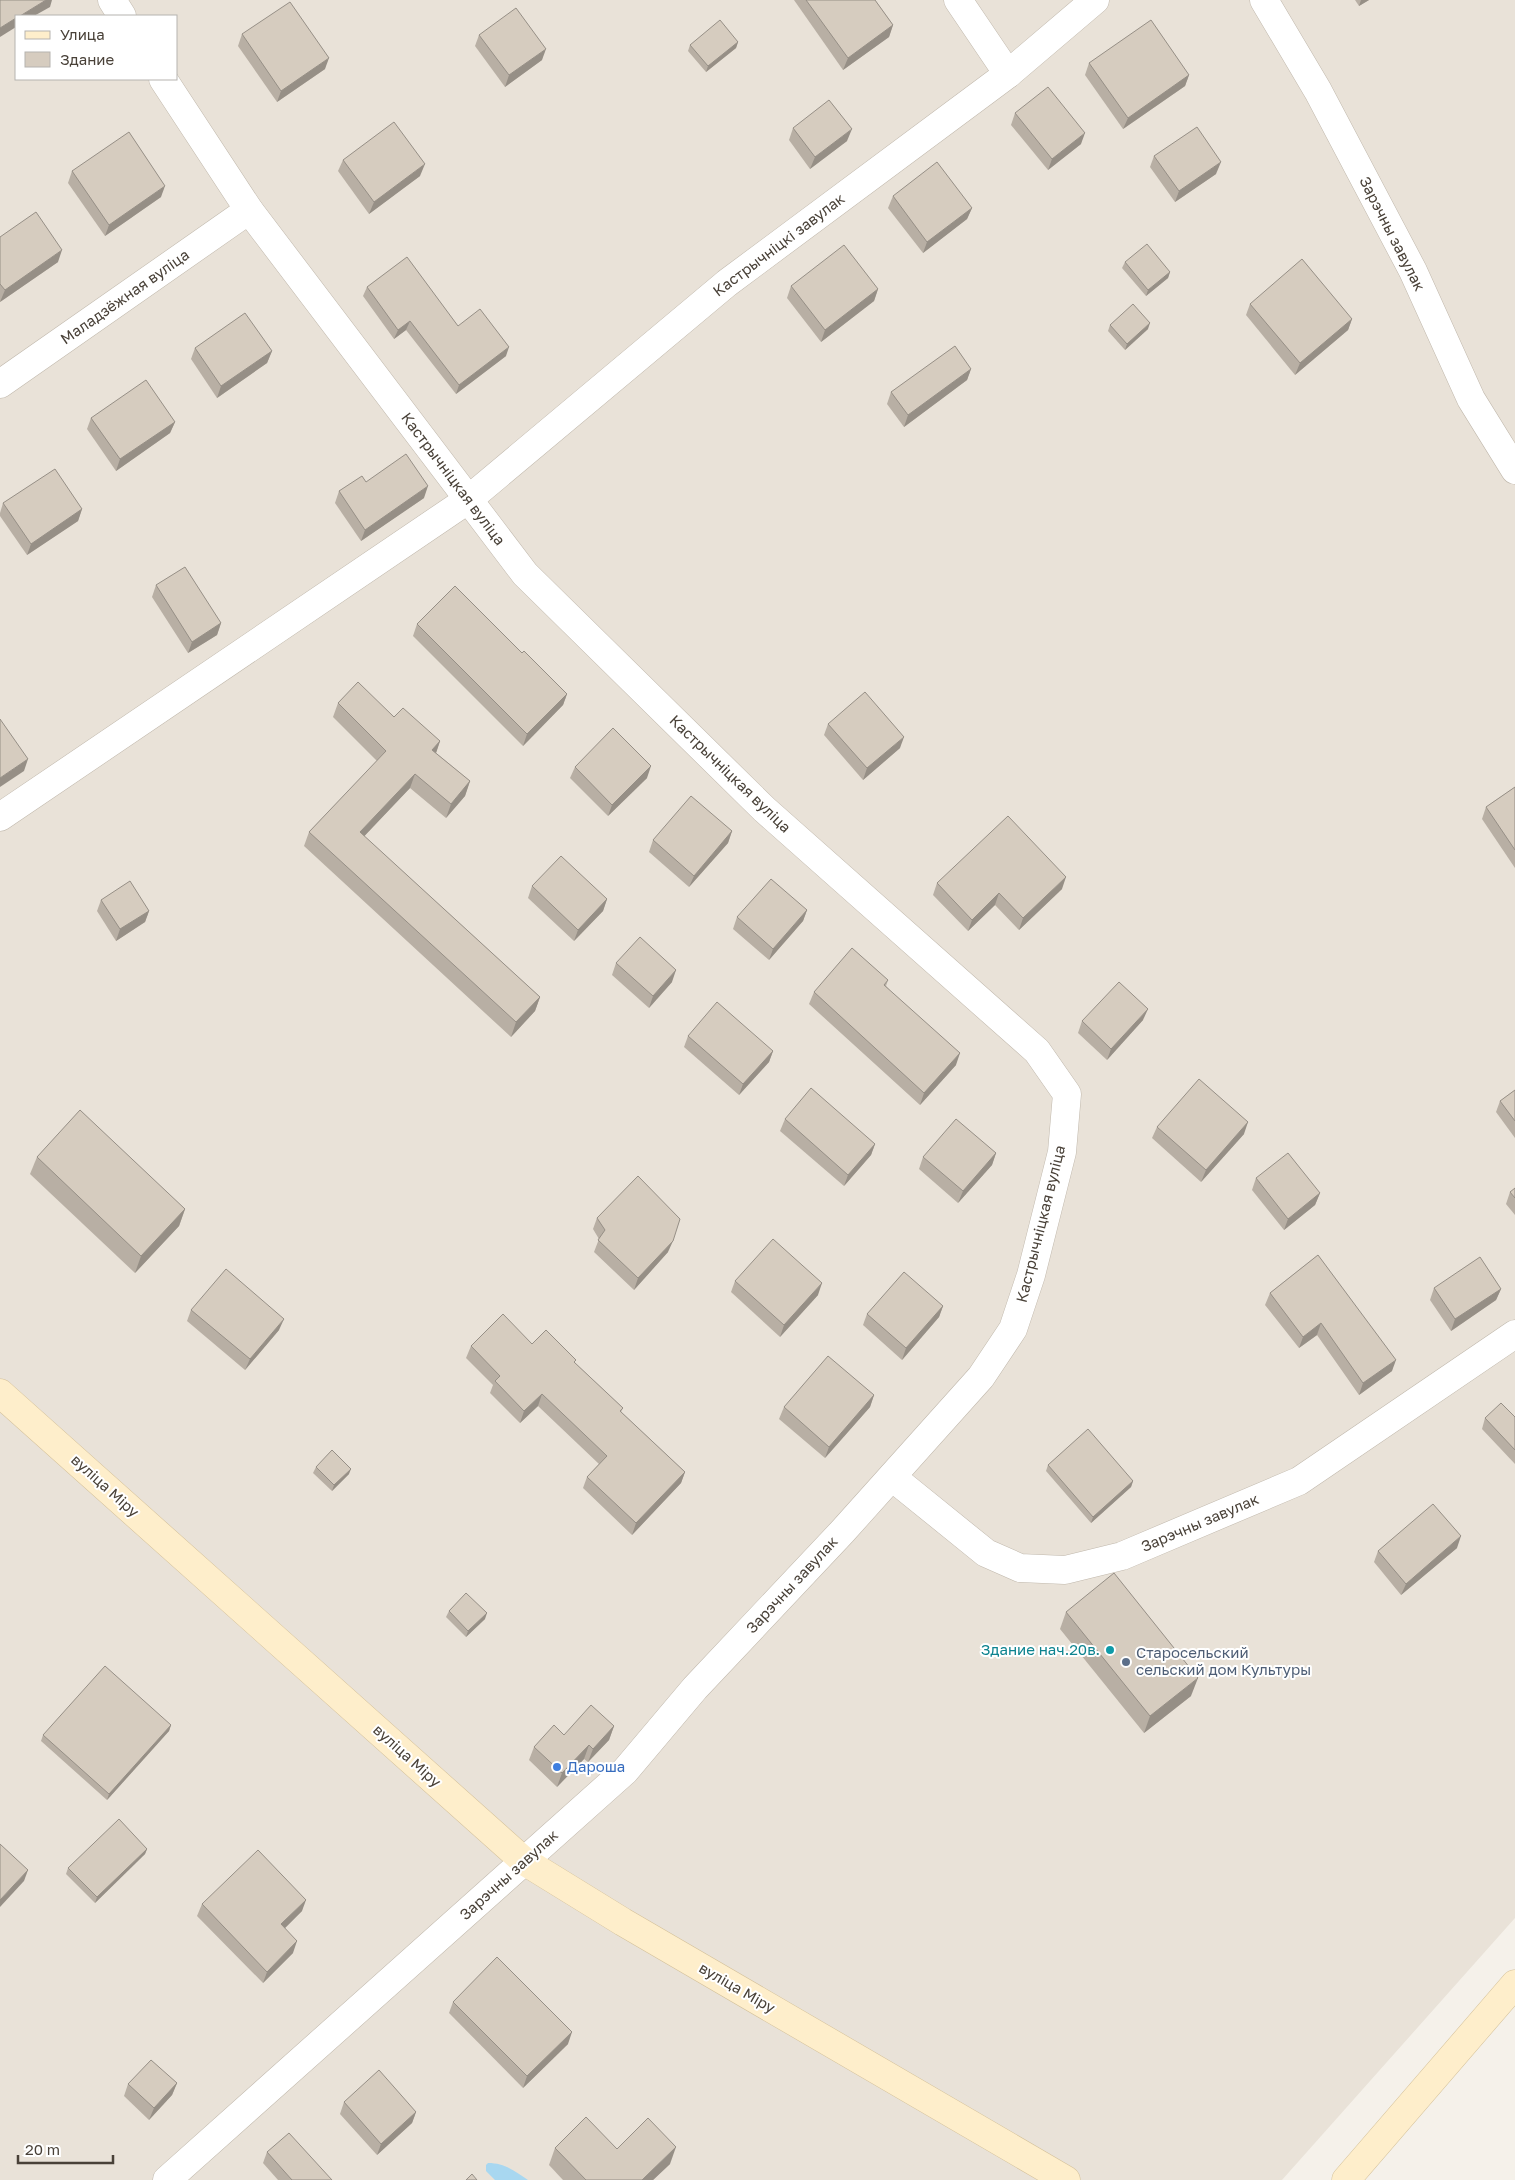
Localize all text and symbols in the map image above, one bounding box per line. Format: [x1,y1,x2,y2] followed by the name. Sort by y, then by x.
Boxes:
[15,15,178,80] legend
[60,25,105,43] text: Улица
[60,50,114,68] text: Здание
[1356,173,1430,294] street label: Зарэчны завулак
[709,189,848,300] street label: Кастрычніцкі завулак
[57,245,192,347] street label: Маладзёжная вуліца
[398,408,510,548] street label: Кастрычніцкая вуліца
[666,711,795,836] street label: Кастрычніцкая вуліца
[1012,1143,1068,1304] street label: Кастрычніцкая вуліца
[68,1450,144,1521] street label: вуліца Міру
[1138,1489,1262,1555] street label: Зарэчны завулак
[742,1532,841,1637] street label: Зарэчны завулак
[981,1640,1100,1658] place label: Здание нач.20в.
[1136,1643,1311,1678] place label: Старосельский сельский дом Культуры
[1104,1644,1116,1656] marker: Здание нач.20в.
[1120,1656,1132,1668] marker: Старосельский сельский дом Культуры
[370,1720,446,1791] street label: вуліца Міру
[567,1757,625,1775] place label: Дароша
[551,1761,563,1773] marker: Дароша
[455,1825,562,1923] street label: Зарэчны завулак
[696,1958,779,2016] street label: вуліца Міру
[18,2132,112,2164] scale bar
[25,2140,60,2158] text: 20 m

